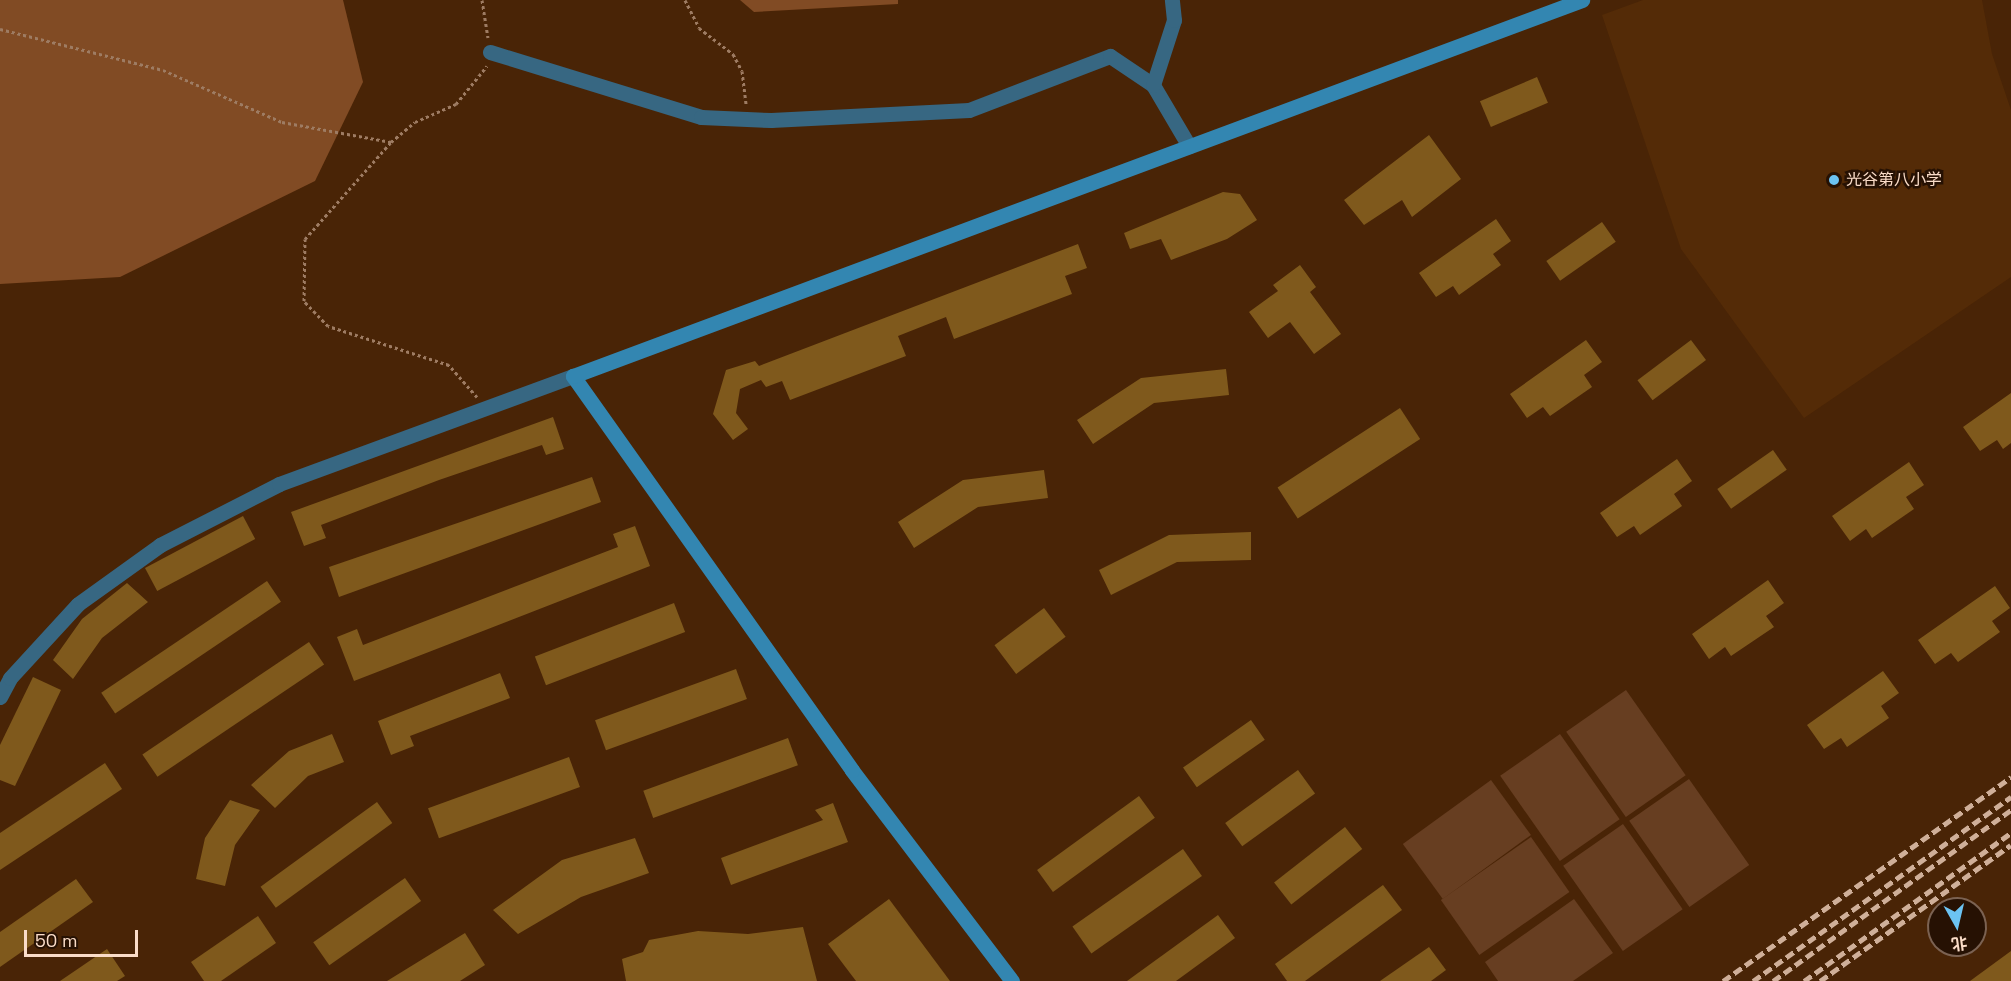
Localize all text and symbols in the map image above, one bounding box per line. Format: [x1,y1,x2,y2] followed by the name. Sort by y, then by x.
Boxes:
[1846,170,1942,190] place label: 光谷第八小学
[1827,173,1841,187] marker: 光谷第八小学
[1927,897,1987,957] north arrow
[27,918,141,956] scale bar
[35,929,77,952] text: 50 m
[1950,932,1969,955] text: 北

